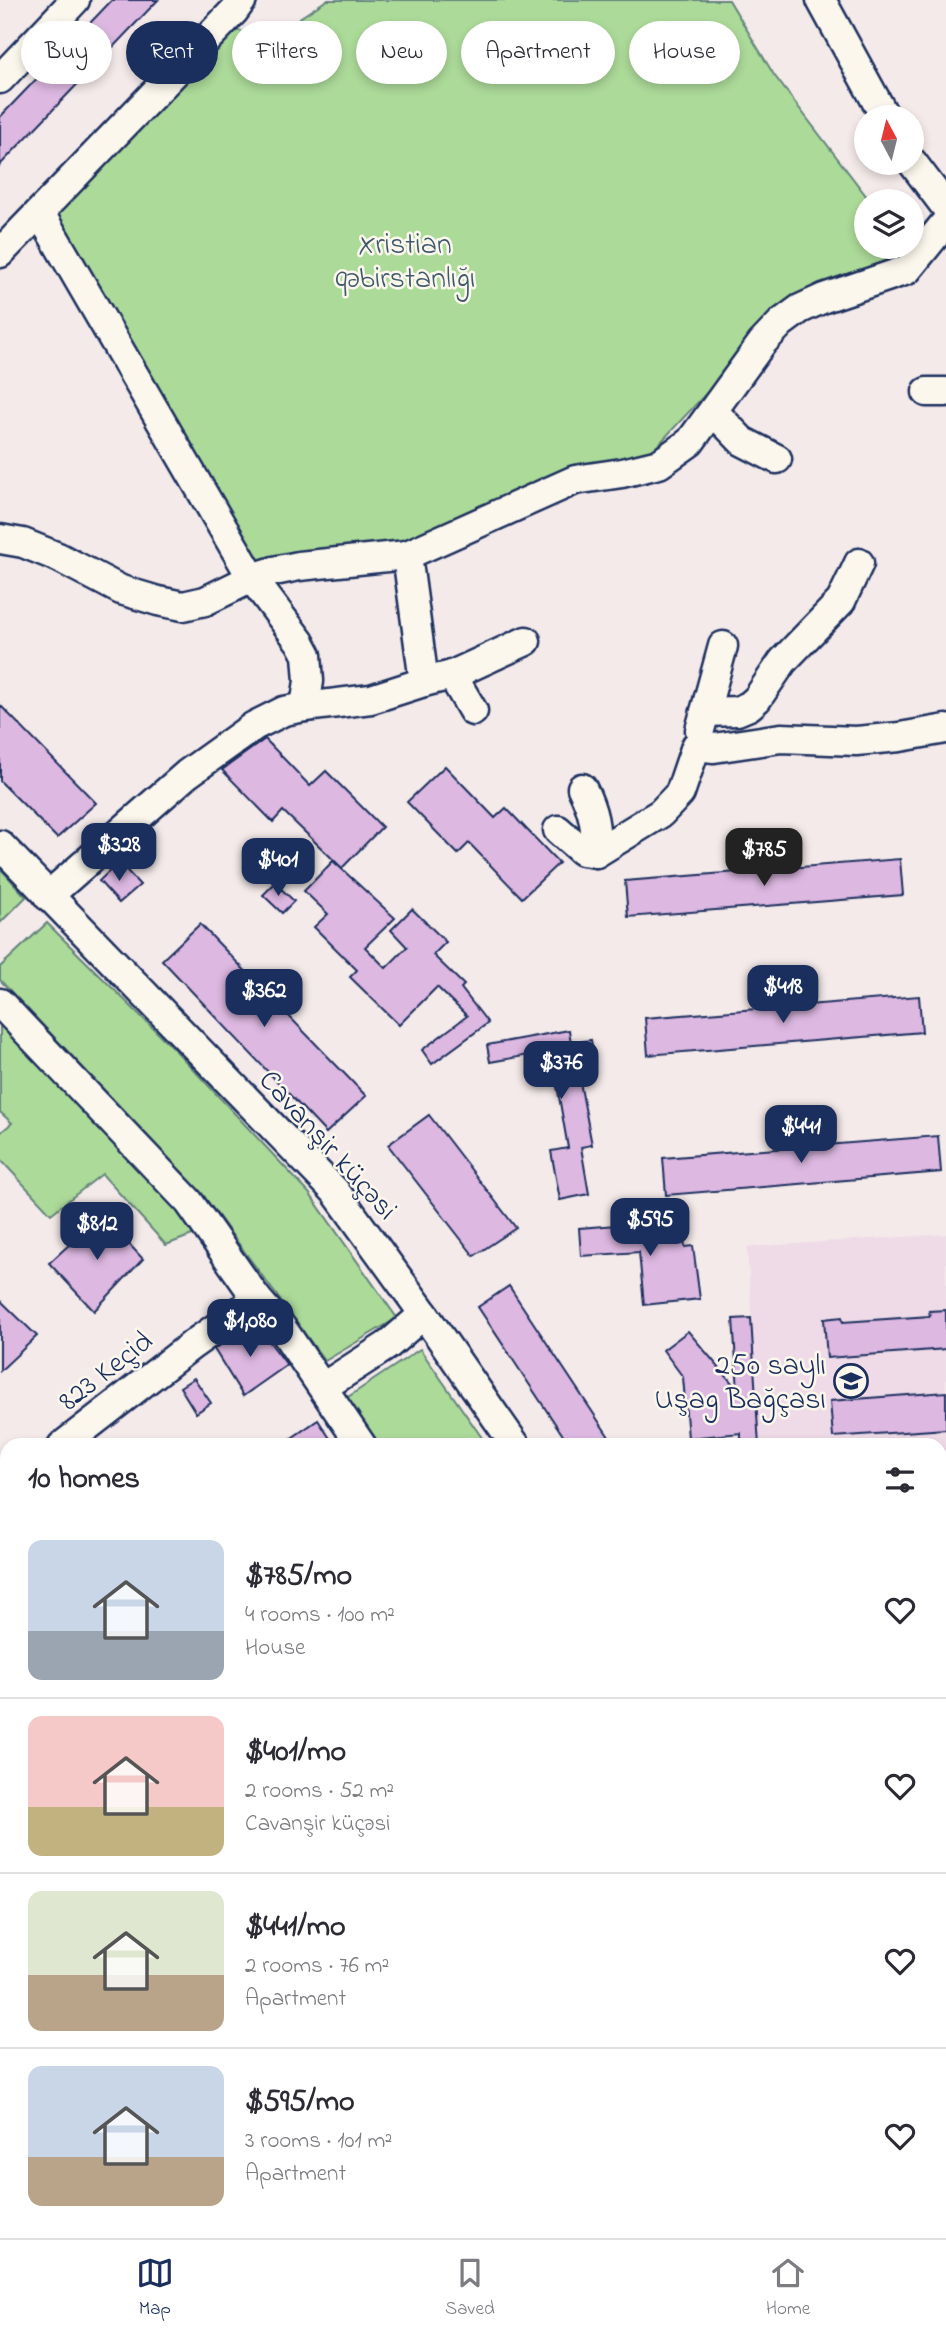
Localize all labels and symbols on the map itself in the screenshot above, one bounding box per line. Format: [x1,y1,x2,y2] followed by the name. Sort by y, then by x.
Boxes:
[854,105,924,175] north arrow
[335,224,475,302] park label: Xristian qəbirstanlığı
[78,824,160,883] pin: $328
[723,828,805,888] pin: $785
[237,838,319,898] pin: $401
[742,965,824,1025] pin: $418
[223,970,305,1029] pin: $362
[520,1042,602,1101] pin: $376
[247,1061,407,1231] street label: Cavanşir küçəsi
[760,1106,842,1165] pin: $441
[609,1198,691,1258] pin: $595
[56,1202,138,1262] pin: $812
[193,1300,307,1359] pin: $1,080
[50,1321,164,1423] street label: 823 Keçid
[654,1345,826,1423] place label: 250 saylı Uşag Bağçası
[832,1362,870,1400] school or university icon: 250 saylı Uşag Bağçası

